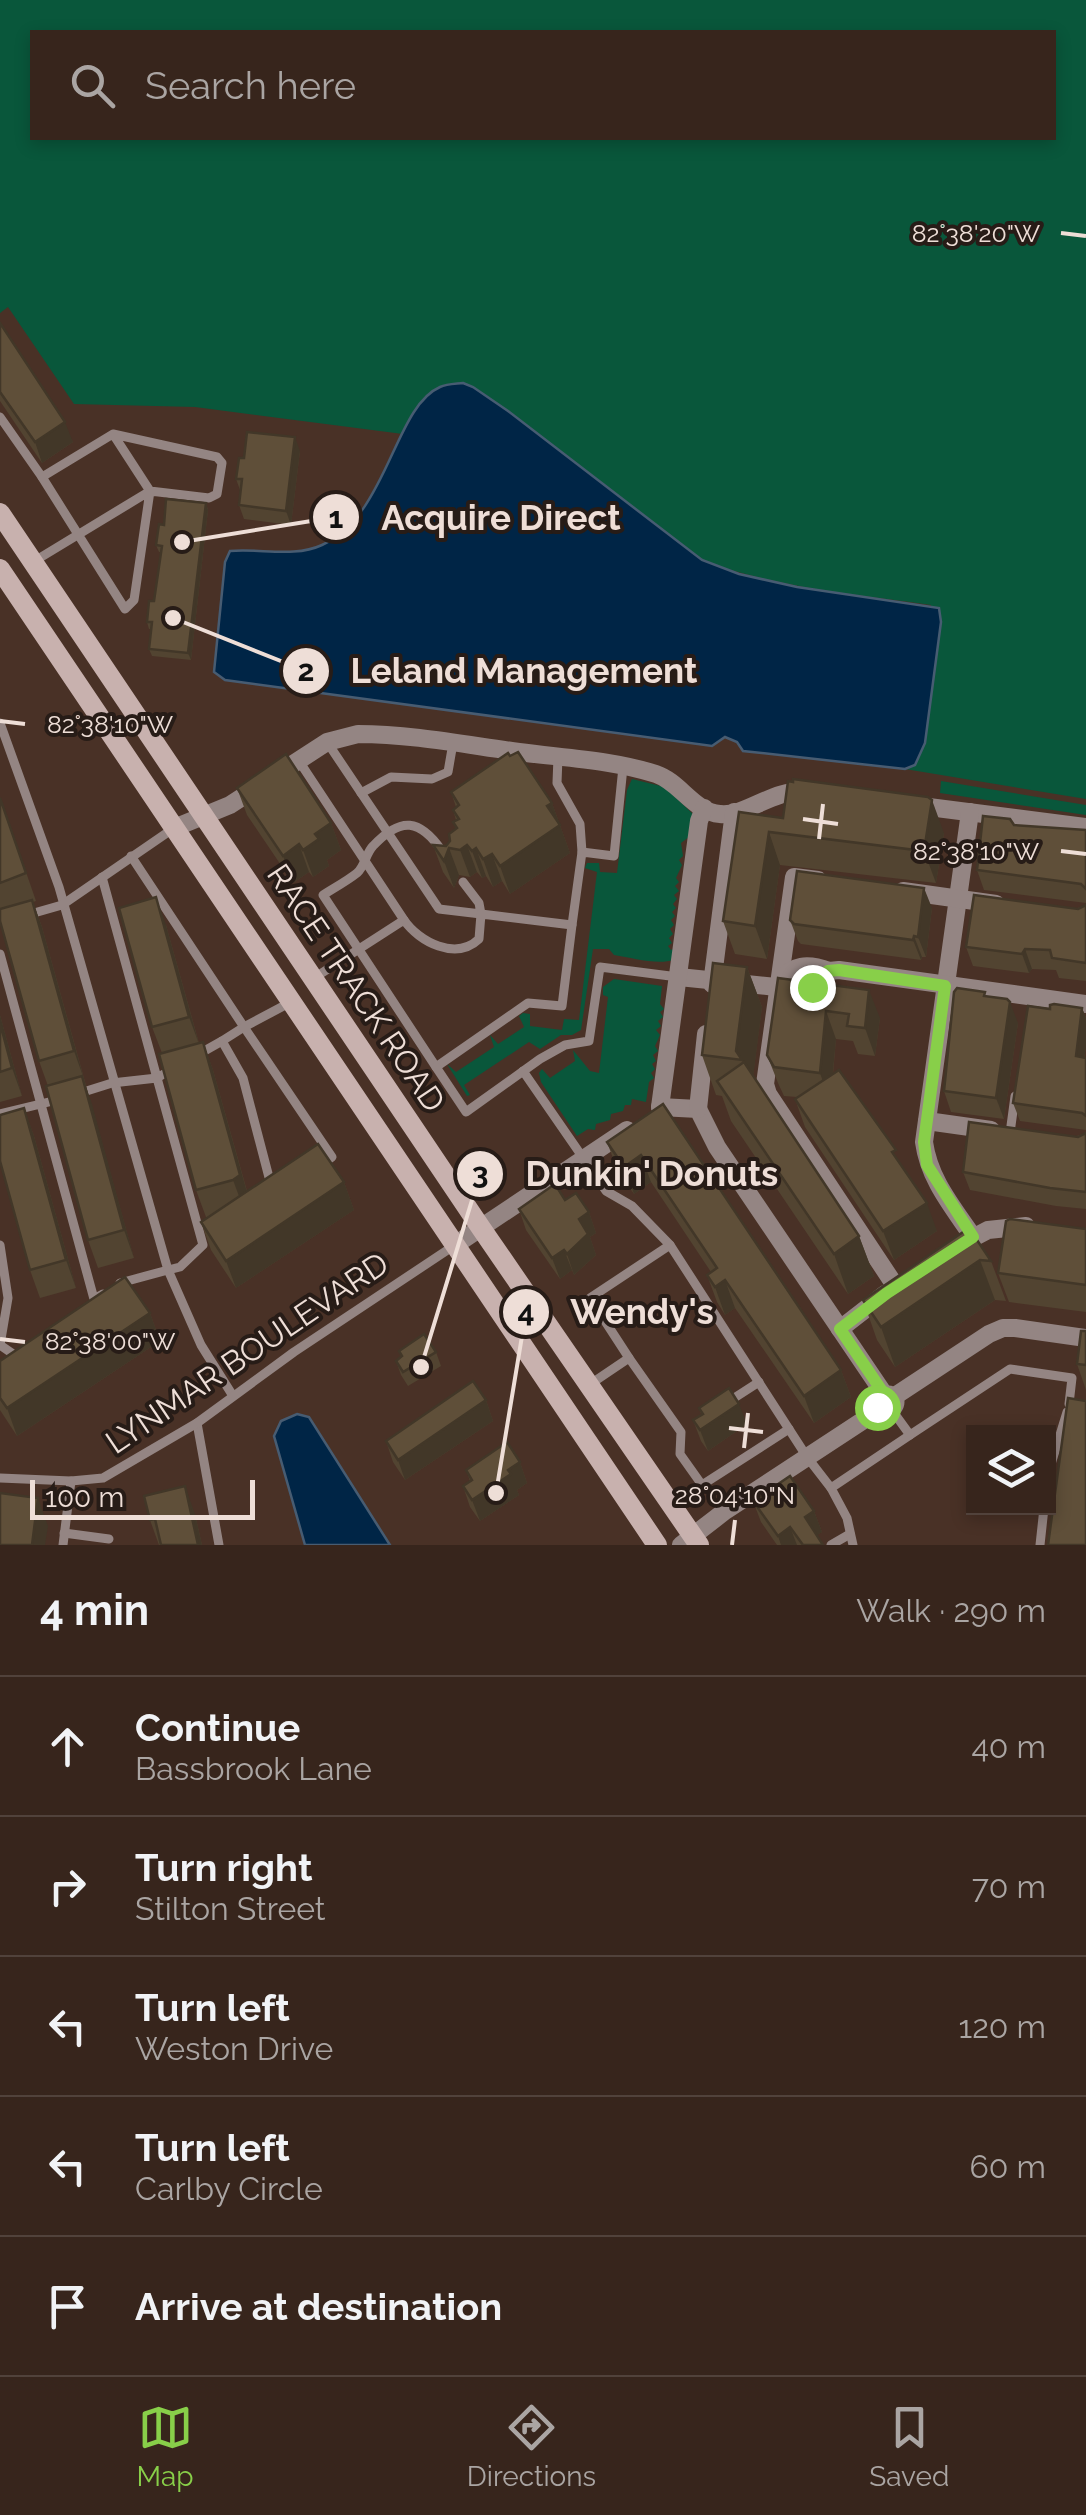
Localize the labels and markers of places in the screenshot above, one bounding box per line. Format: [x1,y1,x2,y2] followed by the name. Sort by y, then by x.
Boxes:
[311,485,640,550] callout: Acquire Direct
[281,638,718,703] callout: Leland Management
[455,1141,798,1206] callout: Dunkin' Donuts
[501,1279,734,1344] callout: Wendy's

